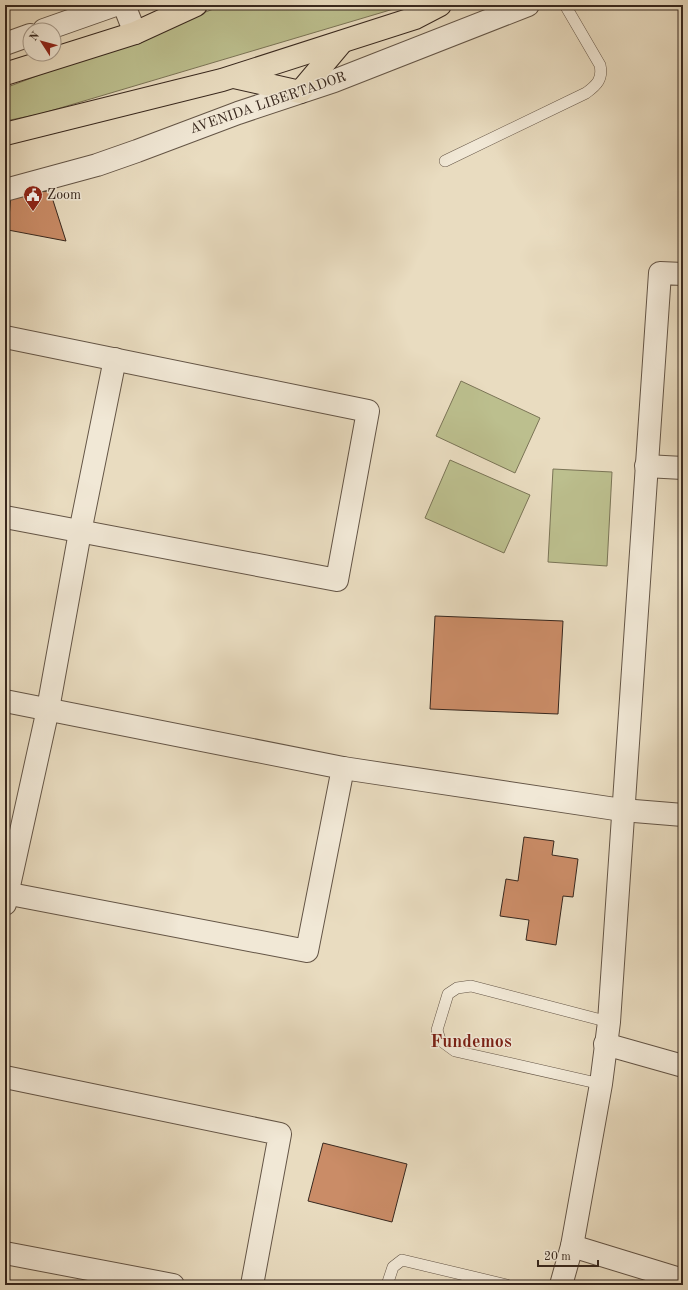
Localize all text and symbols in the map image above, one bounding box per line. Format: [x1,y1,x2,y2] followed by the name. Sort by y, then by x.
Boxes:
[22,22,62,62] north arrow
[28,30,42,44] text: N
[188,70,348,136] street label: AVENIDA LIBERTADOR
[22,184,44,212] public building icon: Zoom
[47,188,81,202] place label: Zoom
[430,1033,512,1051] district label: Fundemos
[538,1242,598,1268] scale bar
[544,1251,571,1263] text: 20 m

